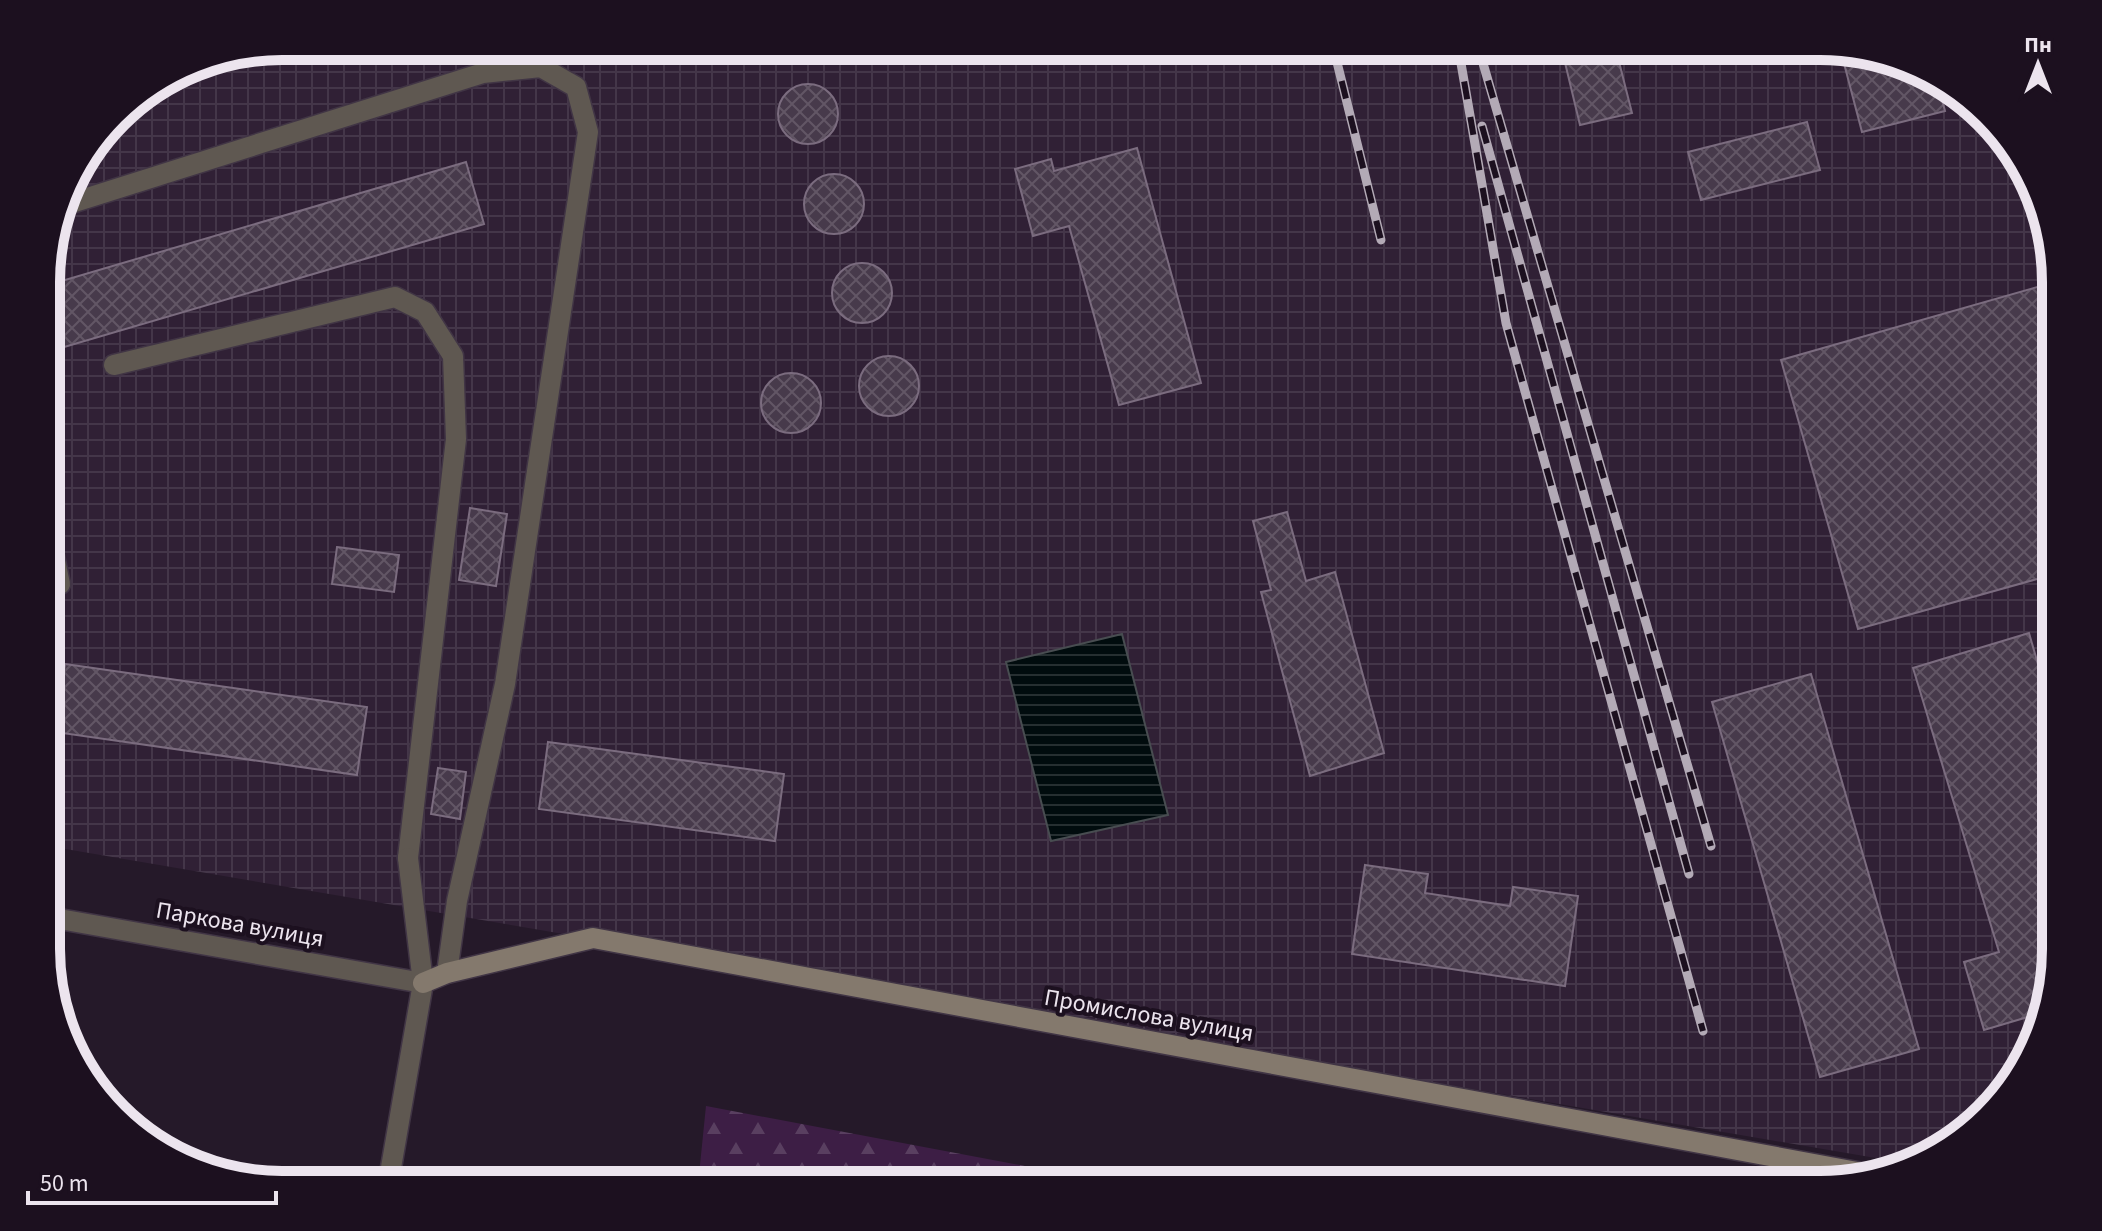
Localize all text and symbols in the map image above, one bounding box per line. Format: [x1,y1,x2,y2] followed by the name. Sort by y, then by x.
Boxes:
[1998,24,2078,104] north arrow
[2024,29,2052,61] text: Пн
[153,893,326,956] street label: Паркова вулиця
[1042,980,1256,1051] street label: Промислова вулиця
[28,1155,276,1205] scale bar
[40,1166,89,1201] text: 50 m

